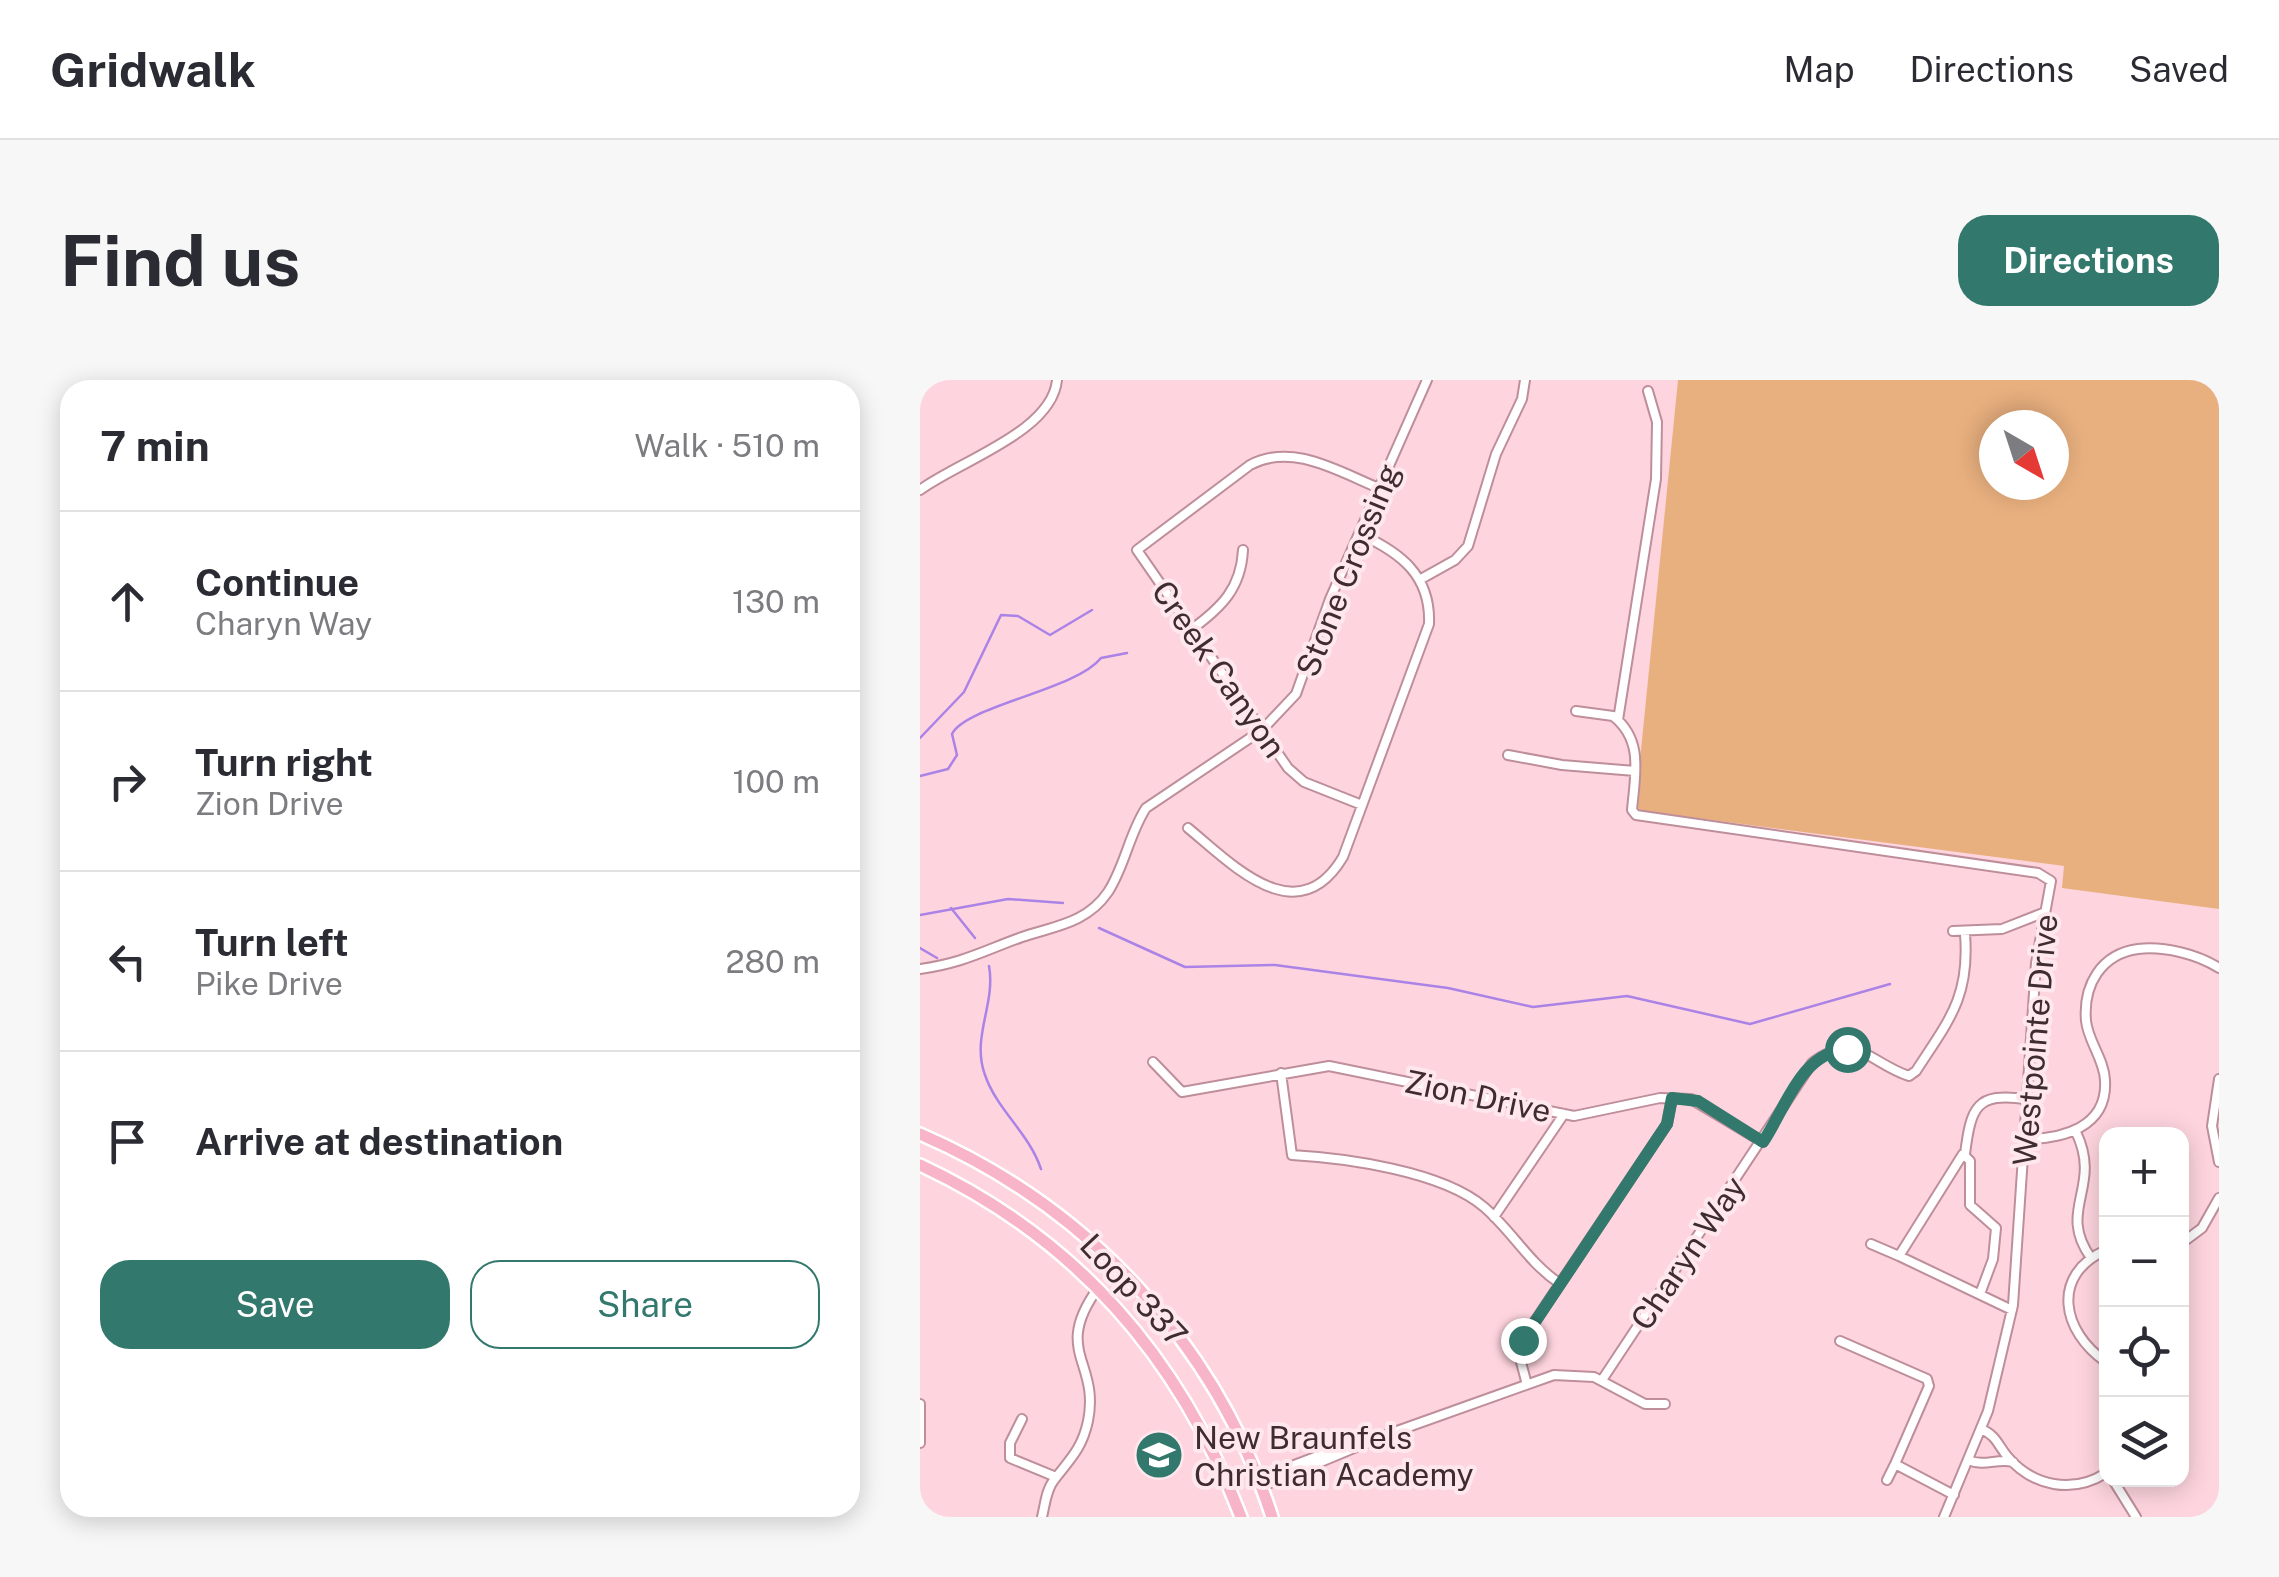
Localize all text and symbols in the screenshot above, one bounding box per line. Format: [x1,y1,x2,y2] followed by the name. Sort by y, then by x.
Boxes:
[50,41,256,98] text: Gridwalk
[1783,49,1854,90] text: Map
[1909,49,2074,90] text: Directions
[2129,49,2229,90] text: Saved
[1958,215,2219,306] button: Directions
[60,219,300,302] text: Find us
[1979,410,2069,500] north arrow
[100,421,210,470] text: 7 min
[634,427,820,464] text: Walk · 510 m
[1288,458,1408,682] street label: Stone Crossing
[195,560,359,605] text: Continue
[100,574,155,629] icon: ahead
[1144,574,1294,764] street label: Creek Canyon
[732,583,820,620] text: 130 m
[195,605,372,642] text: Charyn Way
[195,740,373,785] text: Turn right
[100,754,155,809] icon: right
[733,763,820,800] text: 100 m
[195,785,344,822] text: Zion Drive
[2006,913,2064,1167] street label: Westpointe Drive
[195,920,349,965] text: Turn left
[100,934,155,989] icon: left
[725,943,820,980] text: 280 m
[195,965,343,1002] text: Pike Drive
[1825,1027,1871,1073] route start
[1401,1062,1555,1130] street label: Zion Drive
[100,1114,155,1169] icon: arrive
[195,1119,563,1164] text: Arrive at destination
[2099,1127,2189,1487] map controls
[2099,1127,2189,1217] button: +
[1623,1169,1753,1337] street label: Charyn Way
[2099,1217,2189,1307] button: −
[1073,1226,1195,1354] street label: Loop 337
[100,1260,450,1349] button: Save
[470,1260,820,1349] button: Share
[2099,1307,2189,1397] button: locate
[1501,1318,1547,1364] route end
[2099,1397,2189,1487] button: layers
[1194,1419,1474,1493] place label: New Braunfels Christian Academy
[1133,1429,1185,1481] school or university icon: New Braunfels Christian Academy

